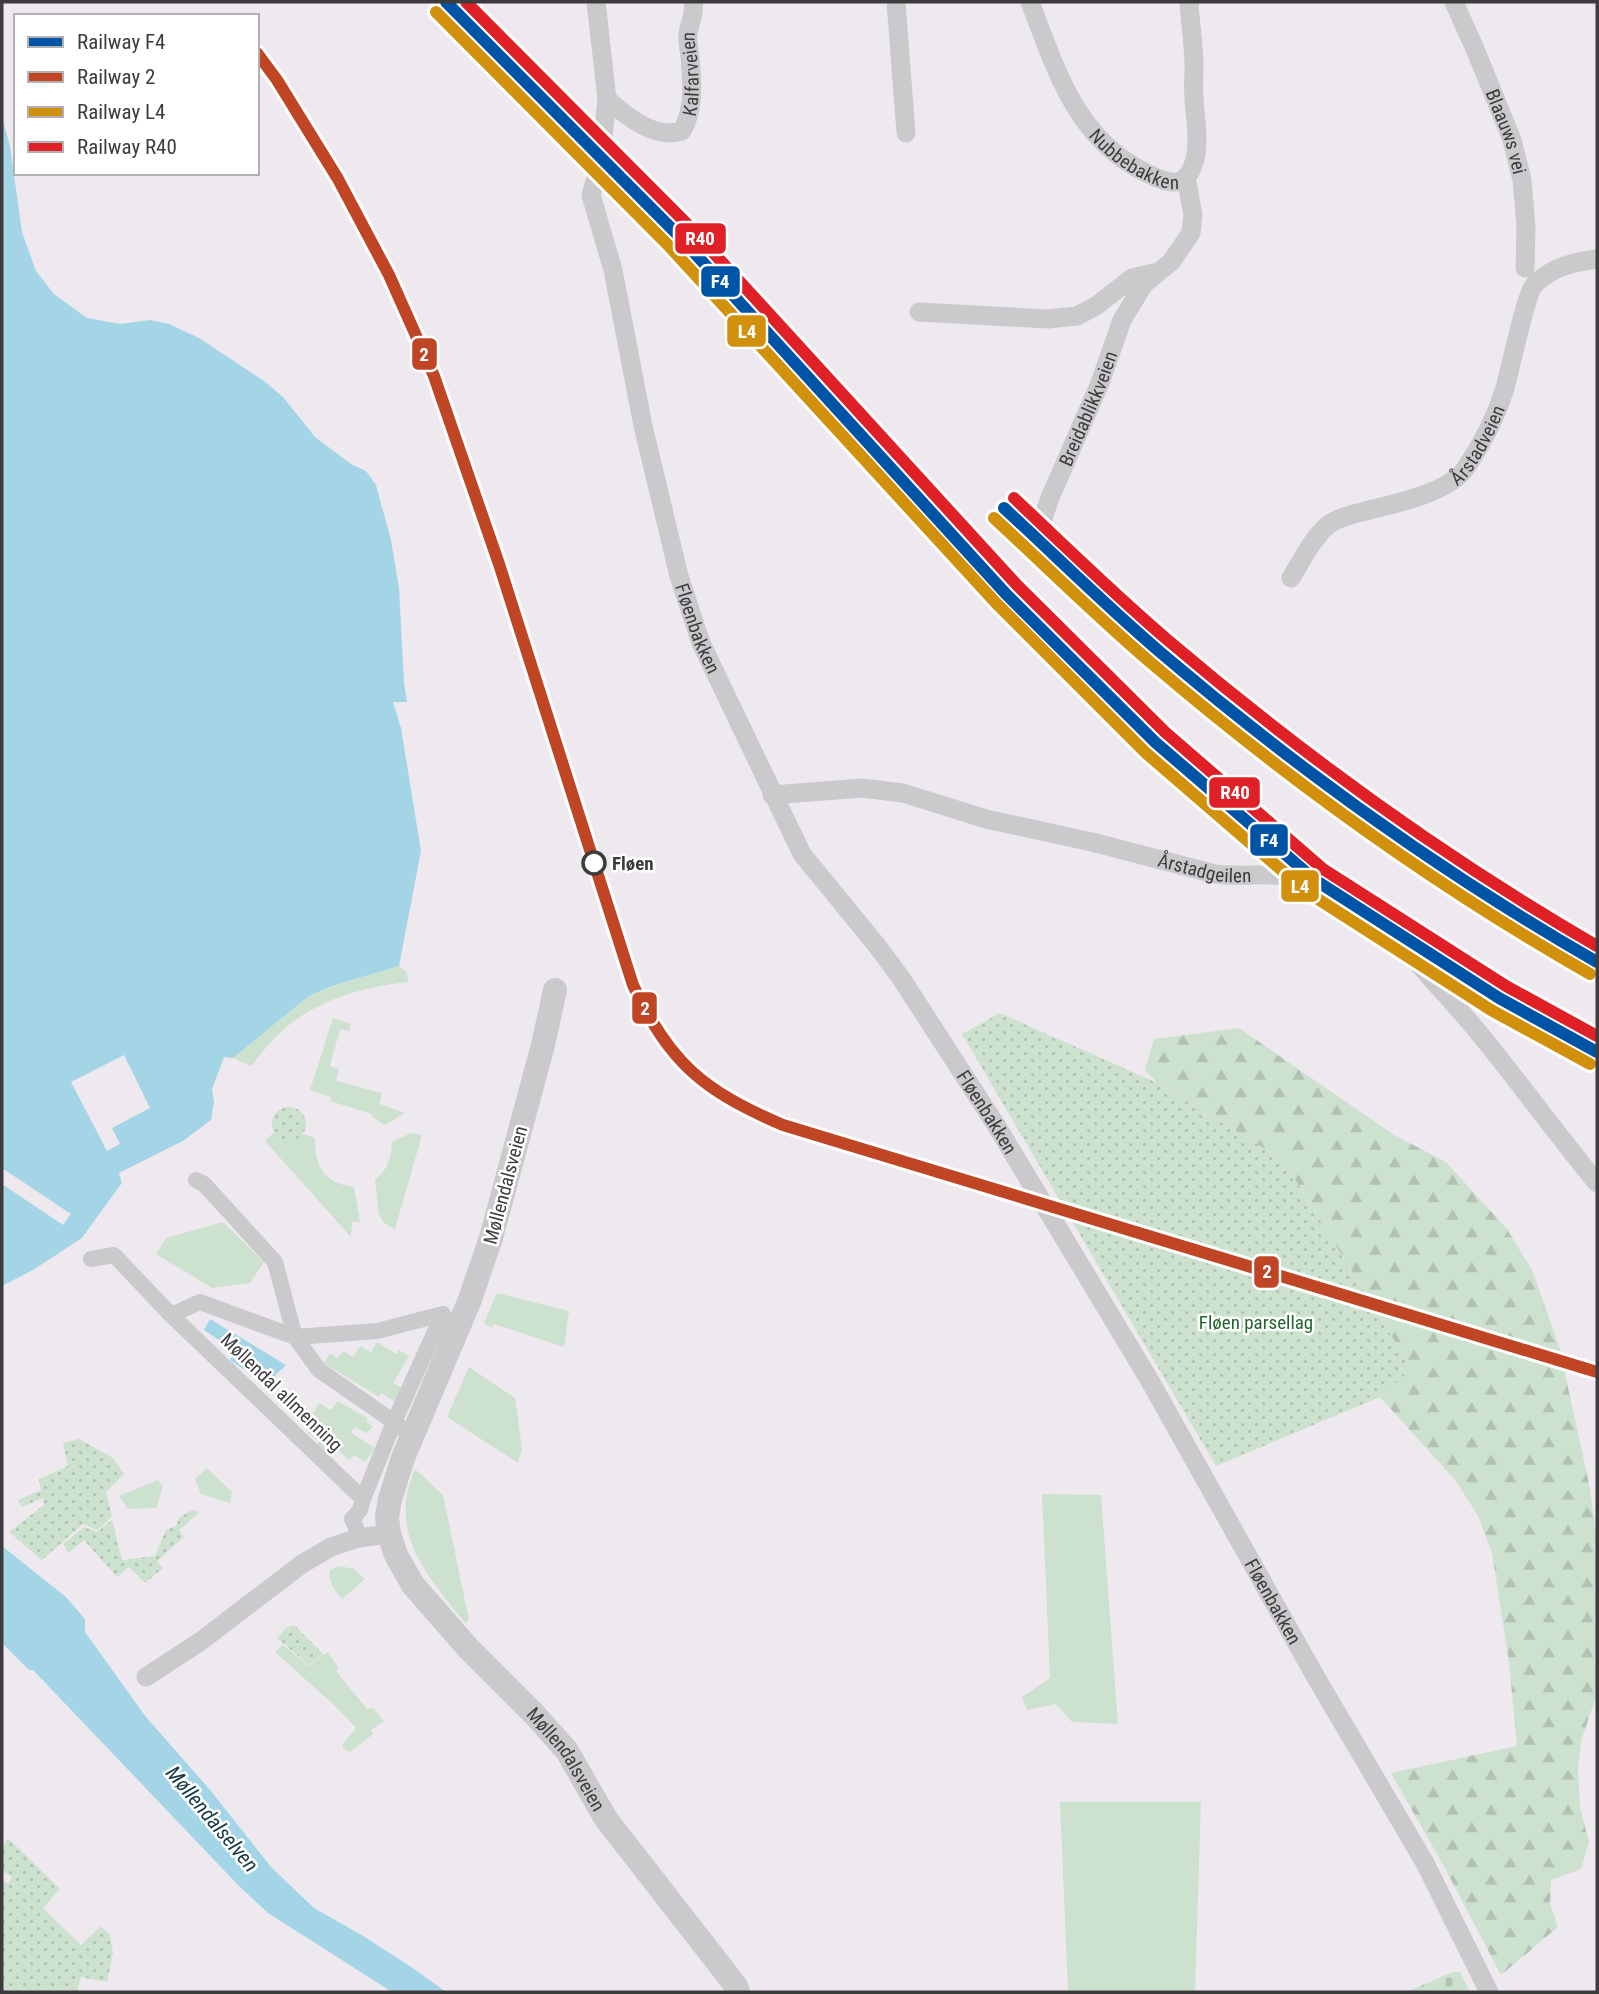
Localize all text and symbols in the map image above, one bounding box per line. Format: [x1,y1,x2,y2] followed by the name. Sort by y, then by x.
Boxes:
[14,14,259,175] legend
[77,30,165,54] text: Railway F4
[677,31,704,118] street label: Kalfarveien
[77,65,155,89] text: Railway 2
[1480,86,1531,177] street label: Blaauws vei
[77,100,165,124] text: Railway L4
[1084,124,1179,194] street label: Nubbebakken
[77,135,177,159] text: Railway R40
[674,222,727,255] line badge: R40
[685,227,715,250] text: R40
[700,265,741,298] line badge: F4
[711,270,729,293] text: F4
[726,314,767,348] line badge: L4
[738,320,756,343] text: L4
[411,337,438,371] line badge: 2
[419,343,429,366] text: 2
[1054,348,1122,470] street label: Breidablikkveien
[1446,402,1510,490] street label: Årstadveien
[670,580,725,677] street label: Fløenbakken
[1208,776,1261,809] line badge: R40
[1220,781,1250,804] text: R40
[1249,823,1289,857] line badge: F4
[1260,829,1278,852] text: F4
[1155,849,1251,887] street label: Årstadgeilen
[582,851,606,875] marker: Fløen
[612,852,654,875] place label: Fløen
[1280,869,1320,903] line badge: L4
[1291,875,1309,898] text: L4
[631,991,658,1025] line badge: 2
[640,997,650,1020] text: 2
[952,1066,1022,1158] street label: Fløenbakken
[479,1123,532,1247] street label: Møllendalsveien
[1253,1255,1280,1289] line badge: 2
[1262,1260,1272,1283] text: 2
[1199,1311,1313,1334] park label: Fløen parsellag
[216,1328,347,1456] street label: Møllendal allmenning
[1240,1555,1306,1649] street label: Fløenbakken
[522,1703,610,1815] street label: Møllendalsveien
[161,1761,263,1877] water label: Møllendalselven

